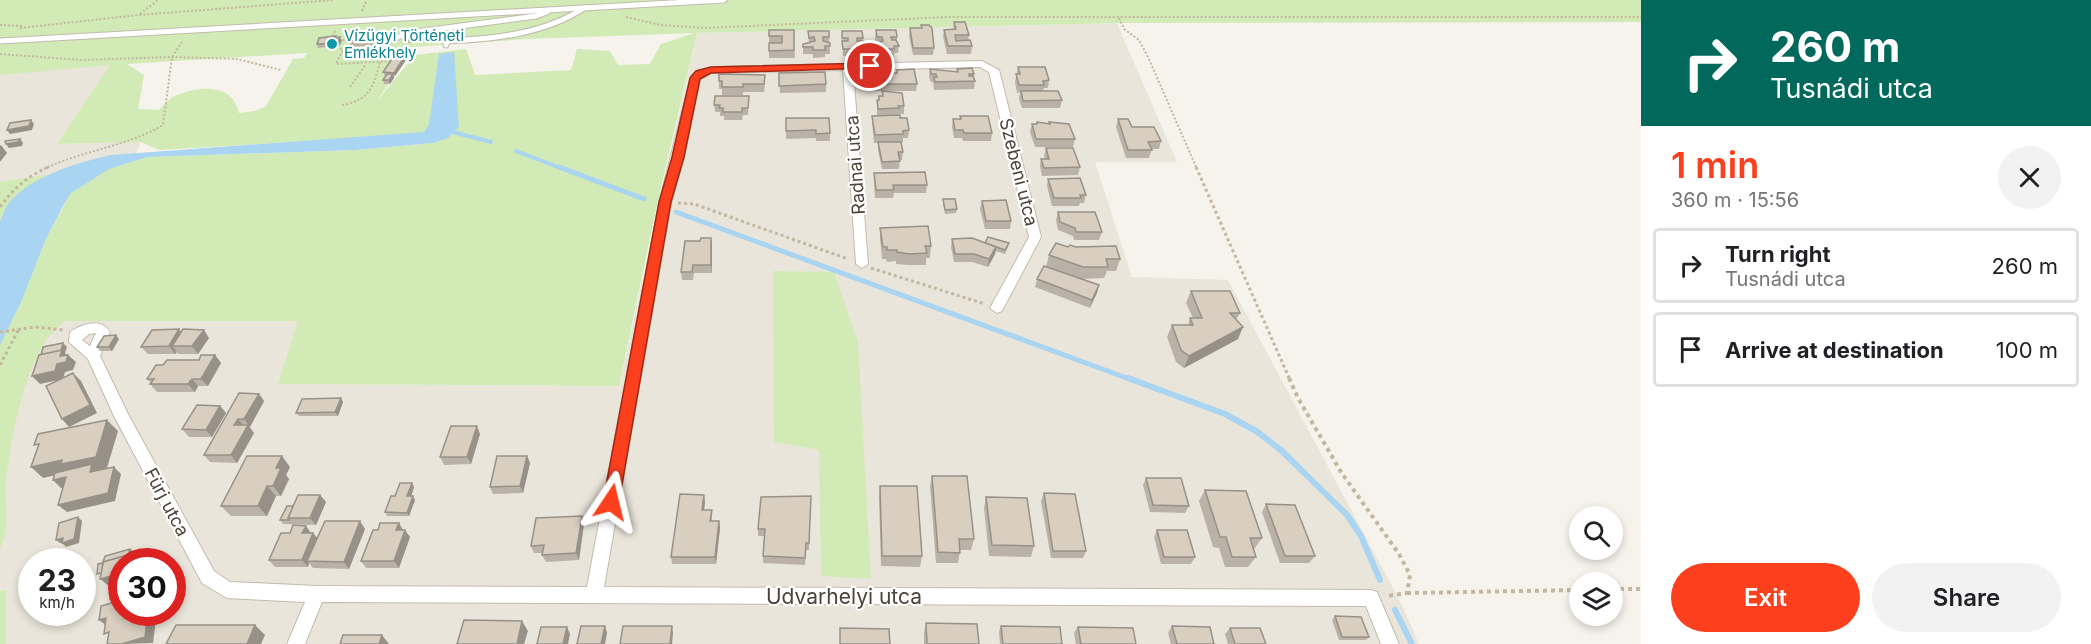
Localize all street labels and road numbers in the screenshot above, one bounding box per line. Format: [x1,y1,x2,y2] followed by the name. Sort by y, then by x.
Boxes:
[841,115,869,215] street label: Radnai utca
[995,116,1043,228] street label: Szebeni utca
[140,464,194,540] street label: Fürj utca
[766,584,922,609] street label: Udvarhelyi utca

